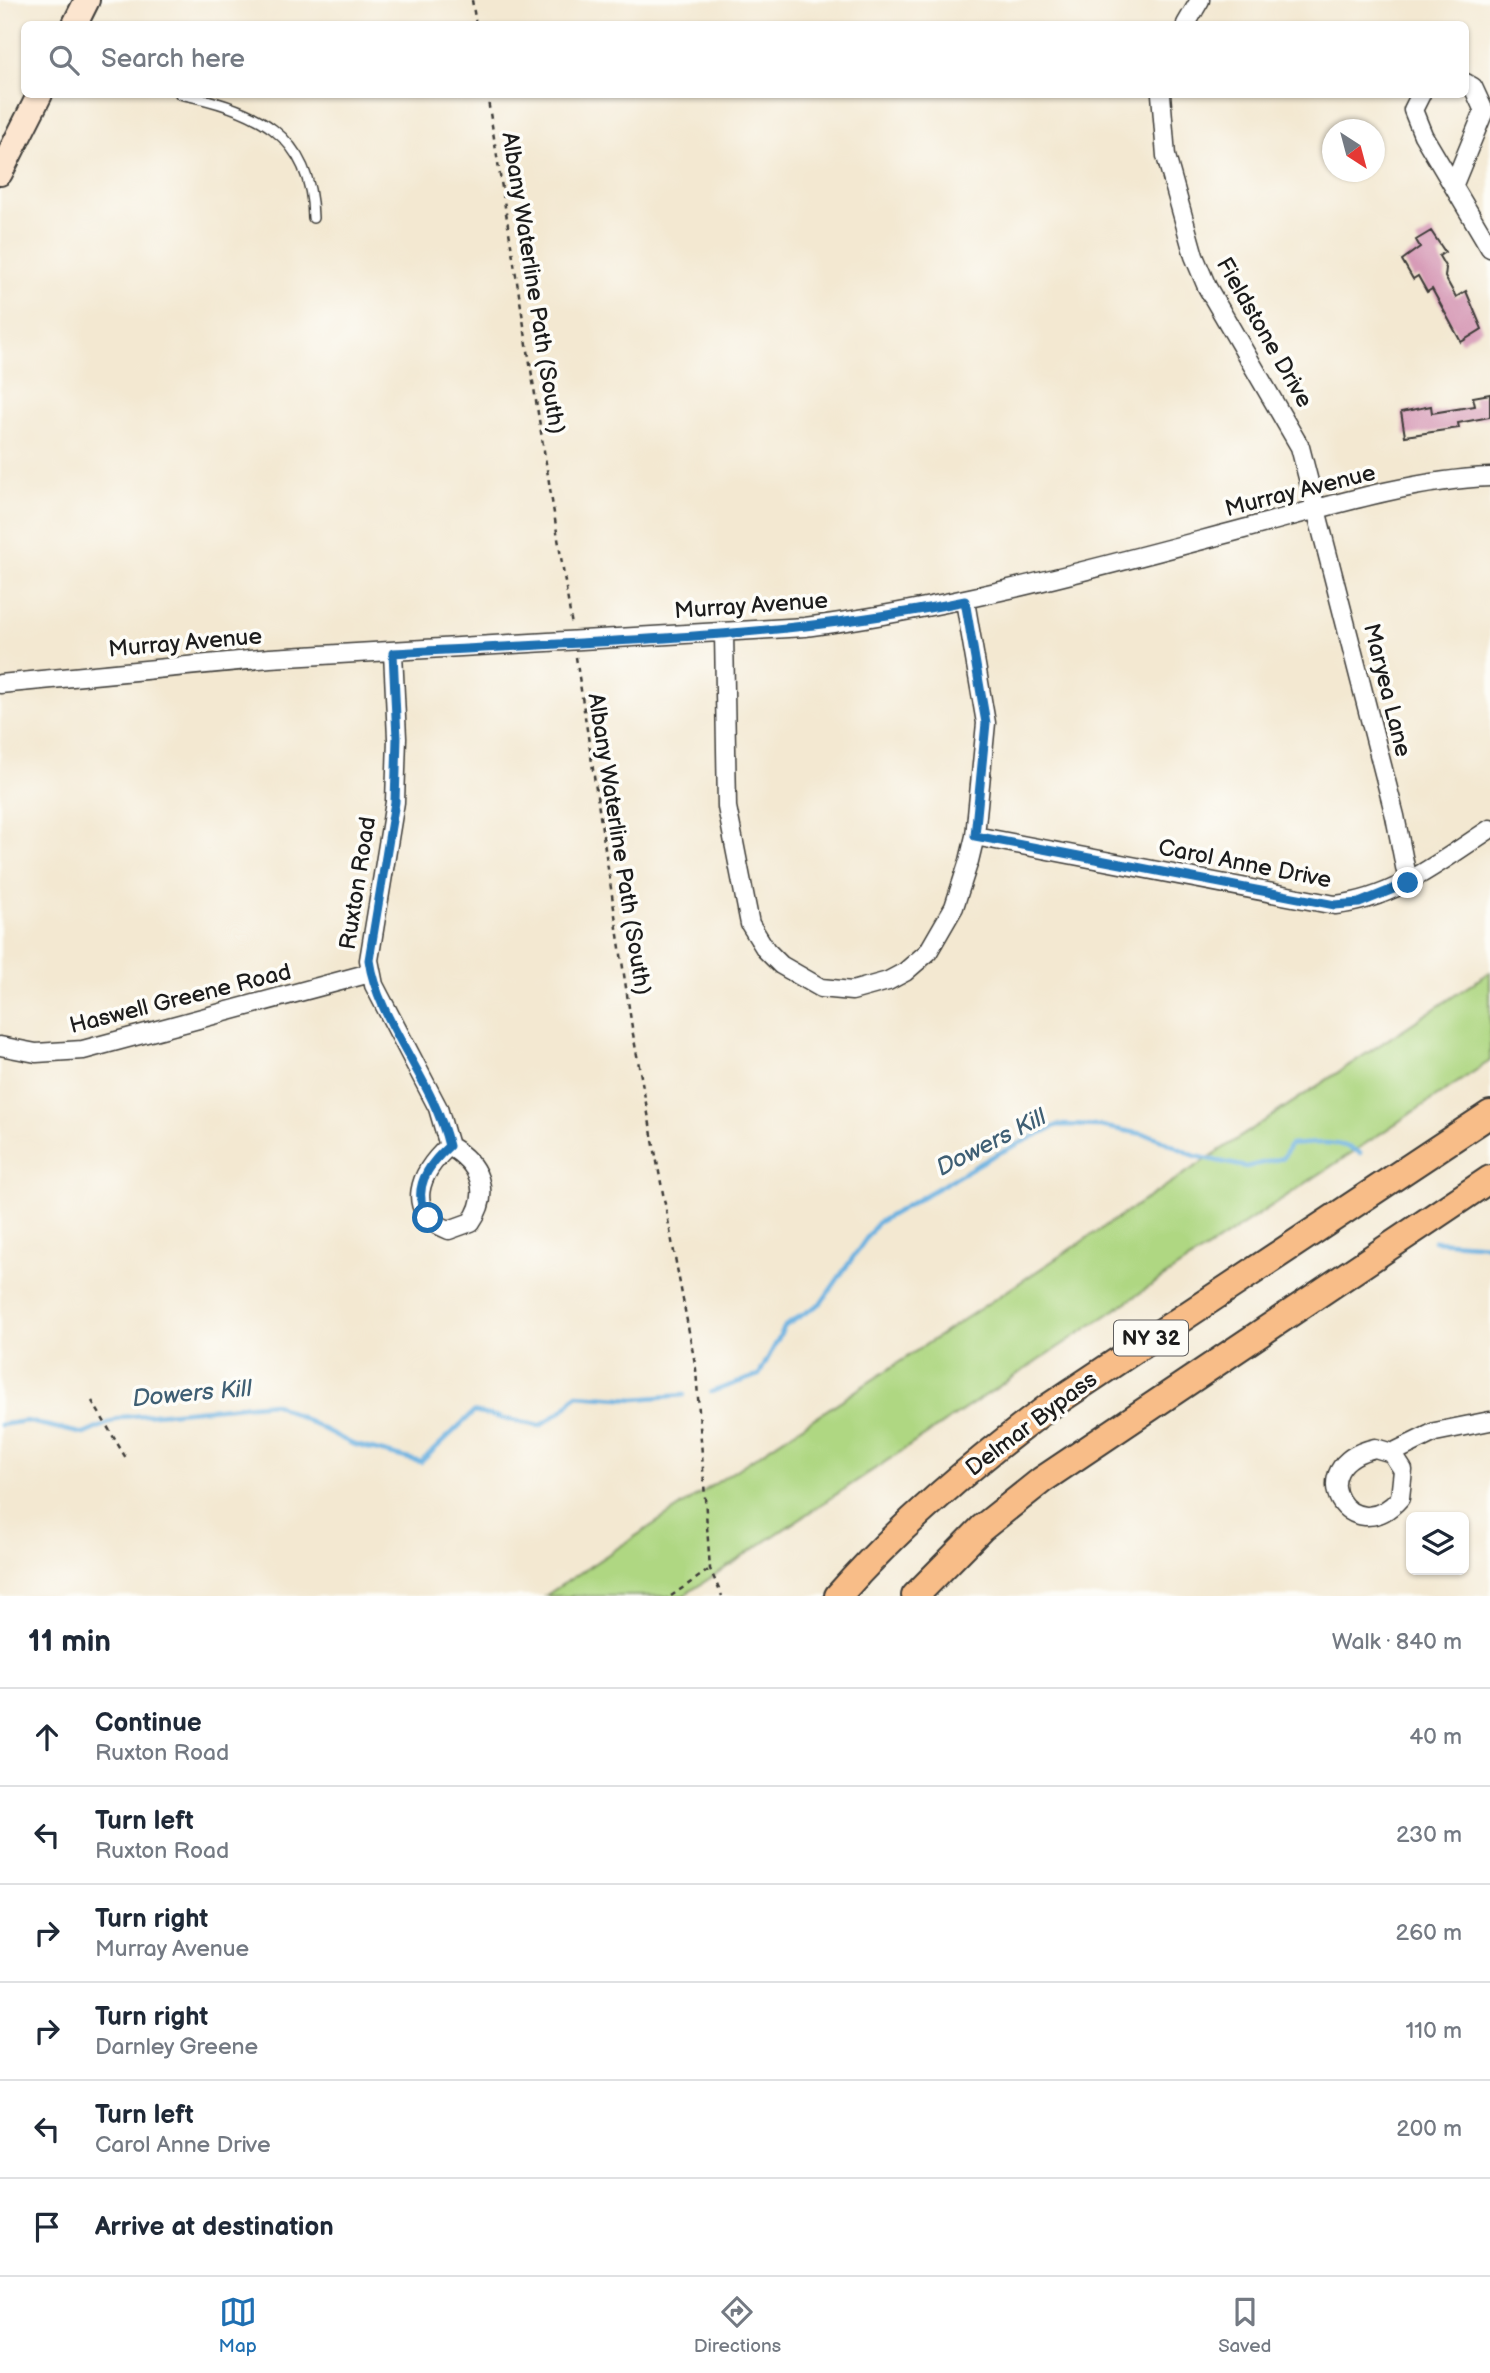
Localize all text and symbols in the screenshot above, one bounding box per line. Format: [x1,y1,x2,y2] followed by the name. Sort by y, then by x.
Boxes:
[21,21,1469,98] search box
[45,41,83,79] icon: search
[101,44,245,75] text: Search here
[1322,119,1385,182] north arrow
[495,130,571,436] street label: Albany Waterline Path (South)
[1210,252,1318,413] street label: Fieldstone Drive
[1222,459,1378,523] street label: Murray Avenue
[673,587,829,625] street label: Murray Avenue
[1357,621,1417,760] street label: Maryea Lane
[107,622,263,664] street label: Murray Avenue
[581,691,657,997] street label: Albany Waterline Path (South)
[334,815,382,952] street label: Ruxton Road
[1156,833,1334,894] street label: Carol Anne Drive
[1392,867,1423,898] route end
[67,958,294,1040] street label: Haswell Greene Road
[931,1102,1053,1183] water label: Dowers Kill
[412,1202,443,1233] route start
[1114,1320,1188,1356] road number: NY 32
[960,1365,1103,1482] street label: Delmar Bypass
[131,1374,254,1413] water label: Dowers Kill
[1406,1512,1469,1575] map controls
[1406,1512,1469,1575] button: layers
[28,1624,111,1660] text: 11 min
[1332,1628,1462,1656] text: Walk · 840 m
[95,1708,202,1739] text: Continue
[28,1718,66,1756] icon: ahead
[1409,1723,1462,1751] text: 40 m
[95,1739,229,1767] text: Ruxton Road
[95,1806,194,1837] text: Turn left
[28,1816,66,1854] icon: left
[1396,1821,1462,1849] text: 230 m
[95,1837,229,1865] text: Ruxton Road
[95,1904,208,1935] text: Turn right
[28,1914,66,1952] icon: right
[1396,1919,1462,1947] text: 260 m
[95,1935,249,1963] text: Murray Avenue
[95,2002,208,2033] text: Turn right
[28,2012,66,2050] icon: right
[1405,2017,1462,2045] text: 110 m
[95,2033,258,2061] text: Darnley Greene
[95,2100,194,2131] text: Turn left
[28,2110,66,2148] icon: left
[1396,2115,1462,2143] text: 200 m
[95,2131,271,2159] text: Carol Anne Drive
[28,2208,66,2246] icon: arrive
[95,2212,334,2243] text: Arrive at destination
[219,2293,257,2358] tab: Map
[694,2293,781,2358] tab: Directions
[1218,2293,1271,2358] tab: Saved

